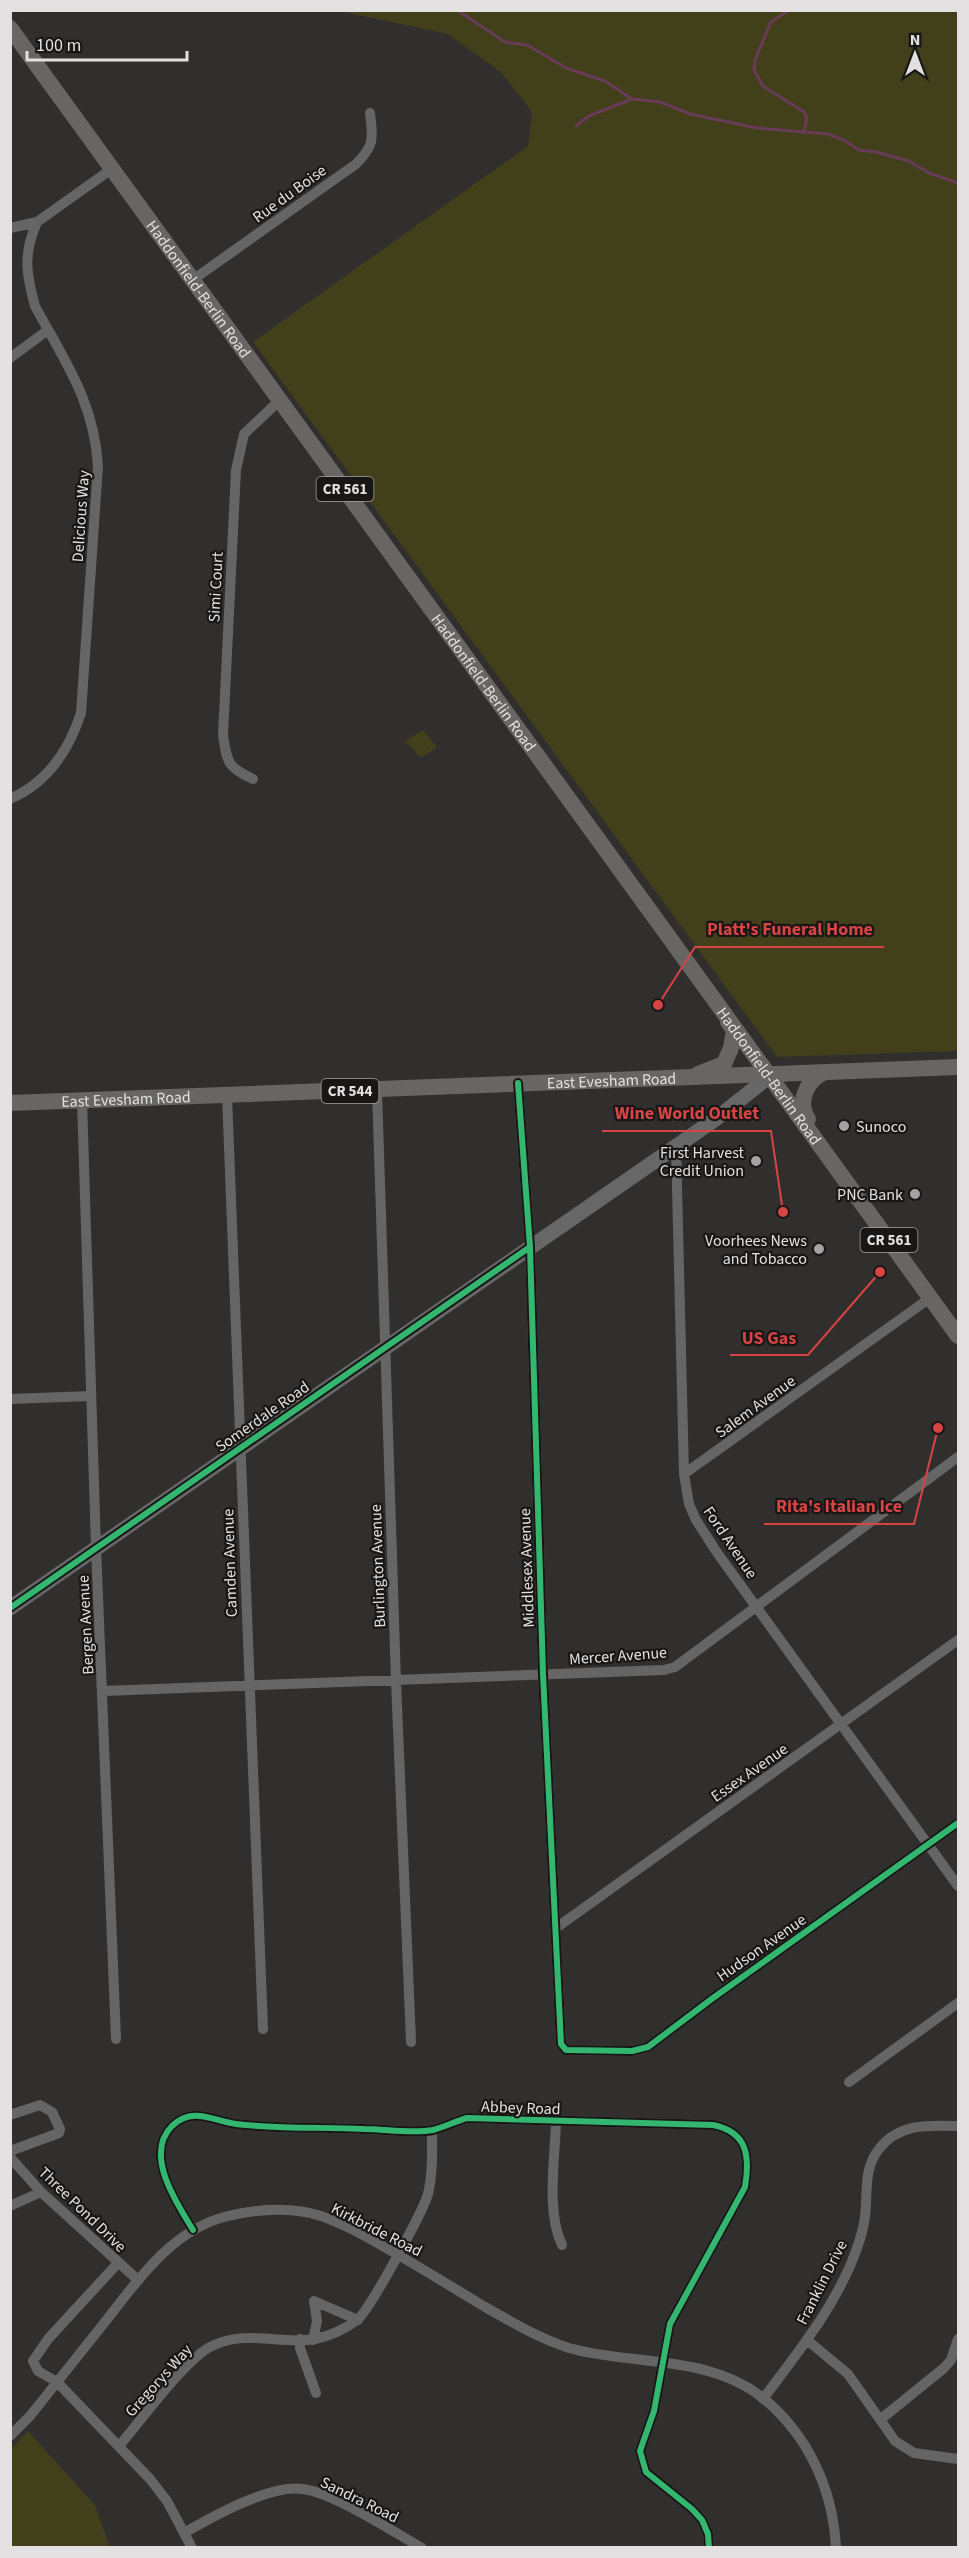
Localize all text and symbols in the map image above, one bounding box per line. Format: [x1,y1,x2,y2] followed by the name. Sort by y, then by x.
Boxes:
[27,24,188,62] scale bar
[885,24,945,84] north arrow
[910,29,920,51] text: N
[36,33,81,58] text: 100 m
[248,159,331,228] street label: Rue du Boise
[141,216,256,363] street label: Haddonfield-Berlin Road
[67,469,95,563] street label: Delicious Way
[316,477,374,501] road number: CR 561
[203,551,229,623] street label: Simi Court
[426,609,541,756] street label: Haddonfield-Berlin Road
[695,911,884,947] callout: Platt's Funeral Home
[707,917,873,942] text: Platt's Funeral Home
[711,1003,826,1150] street label: Haddonfield-Berlin Road
[546,1068,677,1095] street label: East Evesham Road
[322,1079,378,1103] road number: CR 544
[61,1086,191,1113] street label: East Evesham Road
[602,1095,771,1131] callout: Wine World Outlet
[615,1101,759,1126] text: Wine World Outlet
[856,1116,906,1138] place label: Sunoco
[837,1119,851,1133] marker: Sunoco
[660,1142,745,1182] place label: First Harvest Credit Union
[749,1154,763,1168] marker: First Harvest Credit Union
[837,1184,903,1206] place label: PNC Bank
[908,1187,922,1201] marker: PNC Bank
[860,1228,918,1252] road number: CR 561
[705,1230,807,1270] place label: Voorhees News and Tobacco
[812,1242,826,1256] marker: Voorhees News and Tobacco
[730,1319,808,1355] callout: US Gas
[742,1326,796,1351] text: US Gas
[711,1370,800,1443] street label: Salem Avenue
[211,1376,314,1457] street label: Somerdale Road
[764,1488,914,1524] callout: Rita's Italian Ice
[776,1494,902,1519] text: Rita's Italian Ice
[698,1502,763,1583] street label: Ford Avenue
[365,1504,391,1628] street label: Burlington Avenue
[217,1508,243,1618] street label: Camden Avenue
[514,1508,540,1628] street label: Middlesex Avenue
[72,1574,100,1675] street label: Bergen Avenue
[568,1642,668,1670] street label: Mercer Avenue
[707,1738,793,1807] street label: Essex Avenue
[712,1909,811,1987] street label: Hudson Avenue
[481,2096,561,2120] street label: Abbey Road
[33,2162,131,2257] street label: Three Pond Drive
[327,2198,426,2262] street label: Kirkbride Road
[791,2236,853,2328] street label: Franklin Drive
[120,2339,198,2422] street label: Gregorys Way
[317,2471,403,2528] street label: Sandra Road

